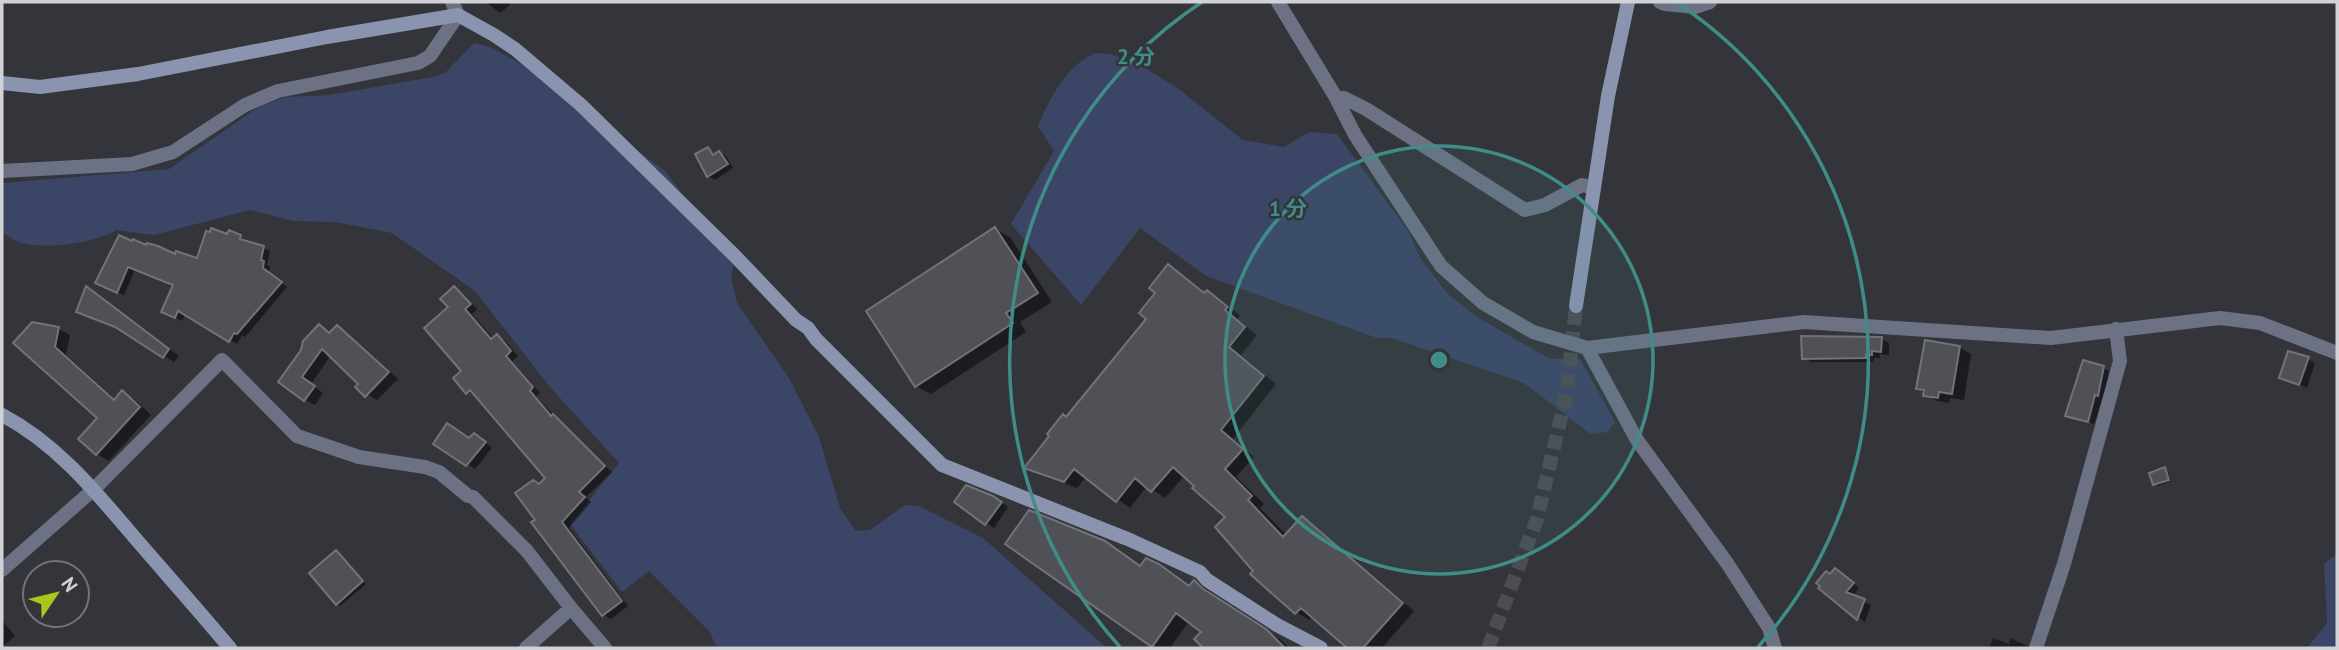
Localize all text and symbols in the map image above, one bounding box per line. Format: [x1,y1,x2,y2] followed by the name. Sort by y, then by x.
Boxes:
[1117,43,1155,70] text: 2 分
[1269,195,1307,222] text: 1 分
[1427,348,1451,372] centre of rings
[21,559,91,629] north arrow
[57,572,83,596] text: N

